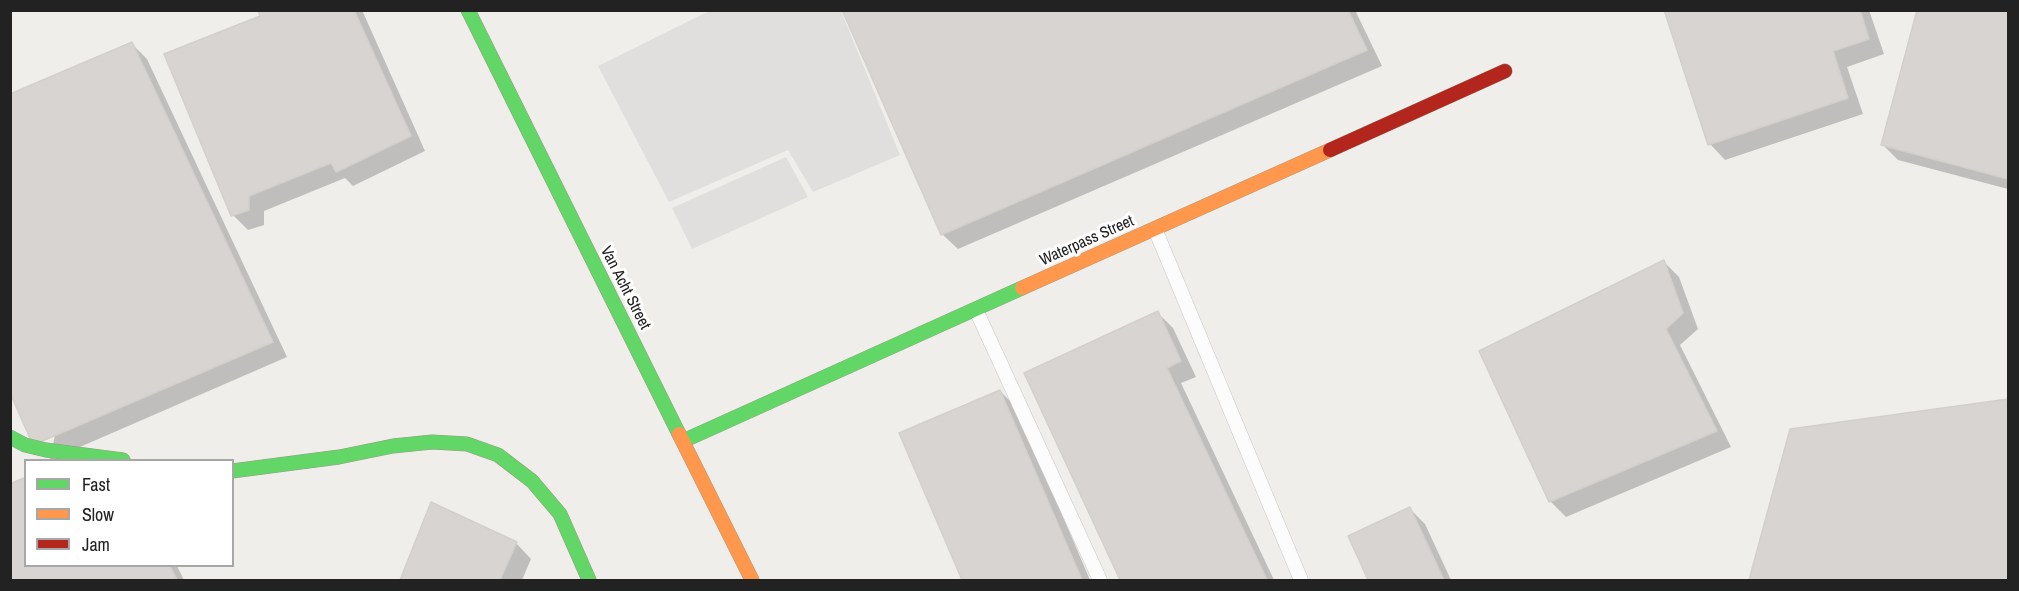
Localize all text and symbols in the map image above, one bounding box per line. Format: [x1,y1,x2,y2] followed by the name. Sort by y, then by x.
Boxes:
[1037,212,1137,270] street label: Waterpass Street
[596,243,654,333] street label: Van Acht Street
[24,459,234,567] legend
[82,472,110,497] text: Fast
[82,502,114,527] text: Slow
[82,532,110,557] text: Jam

